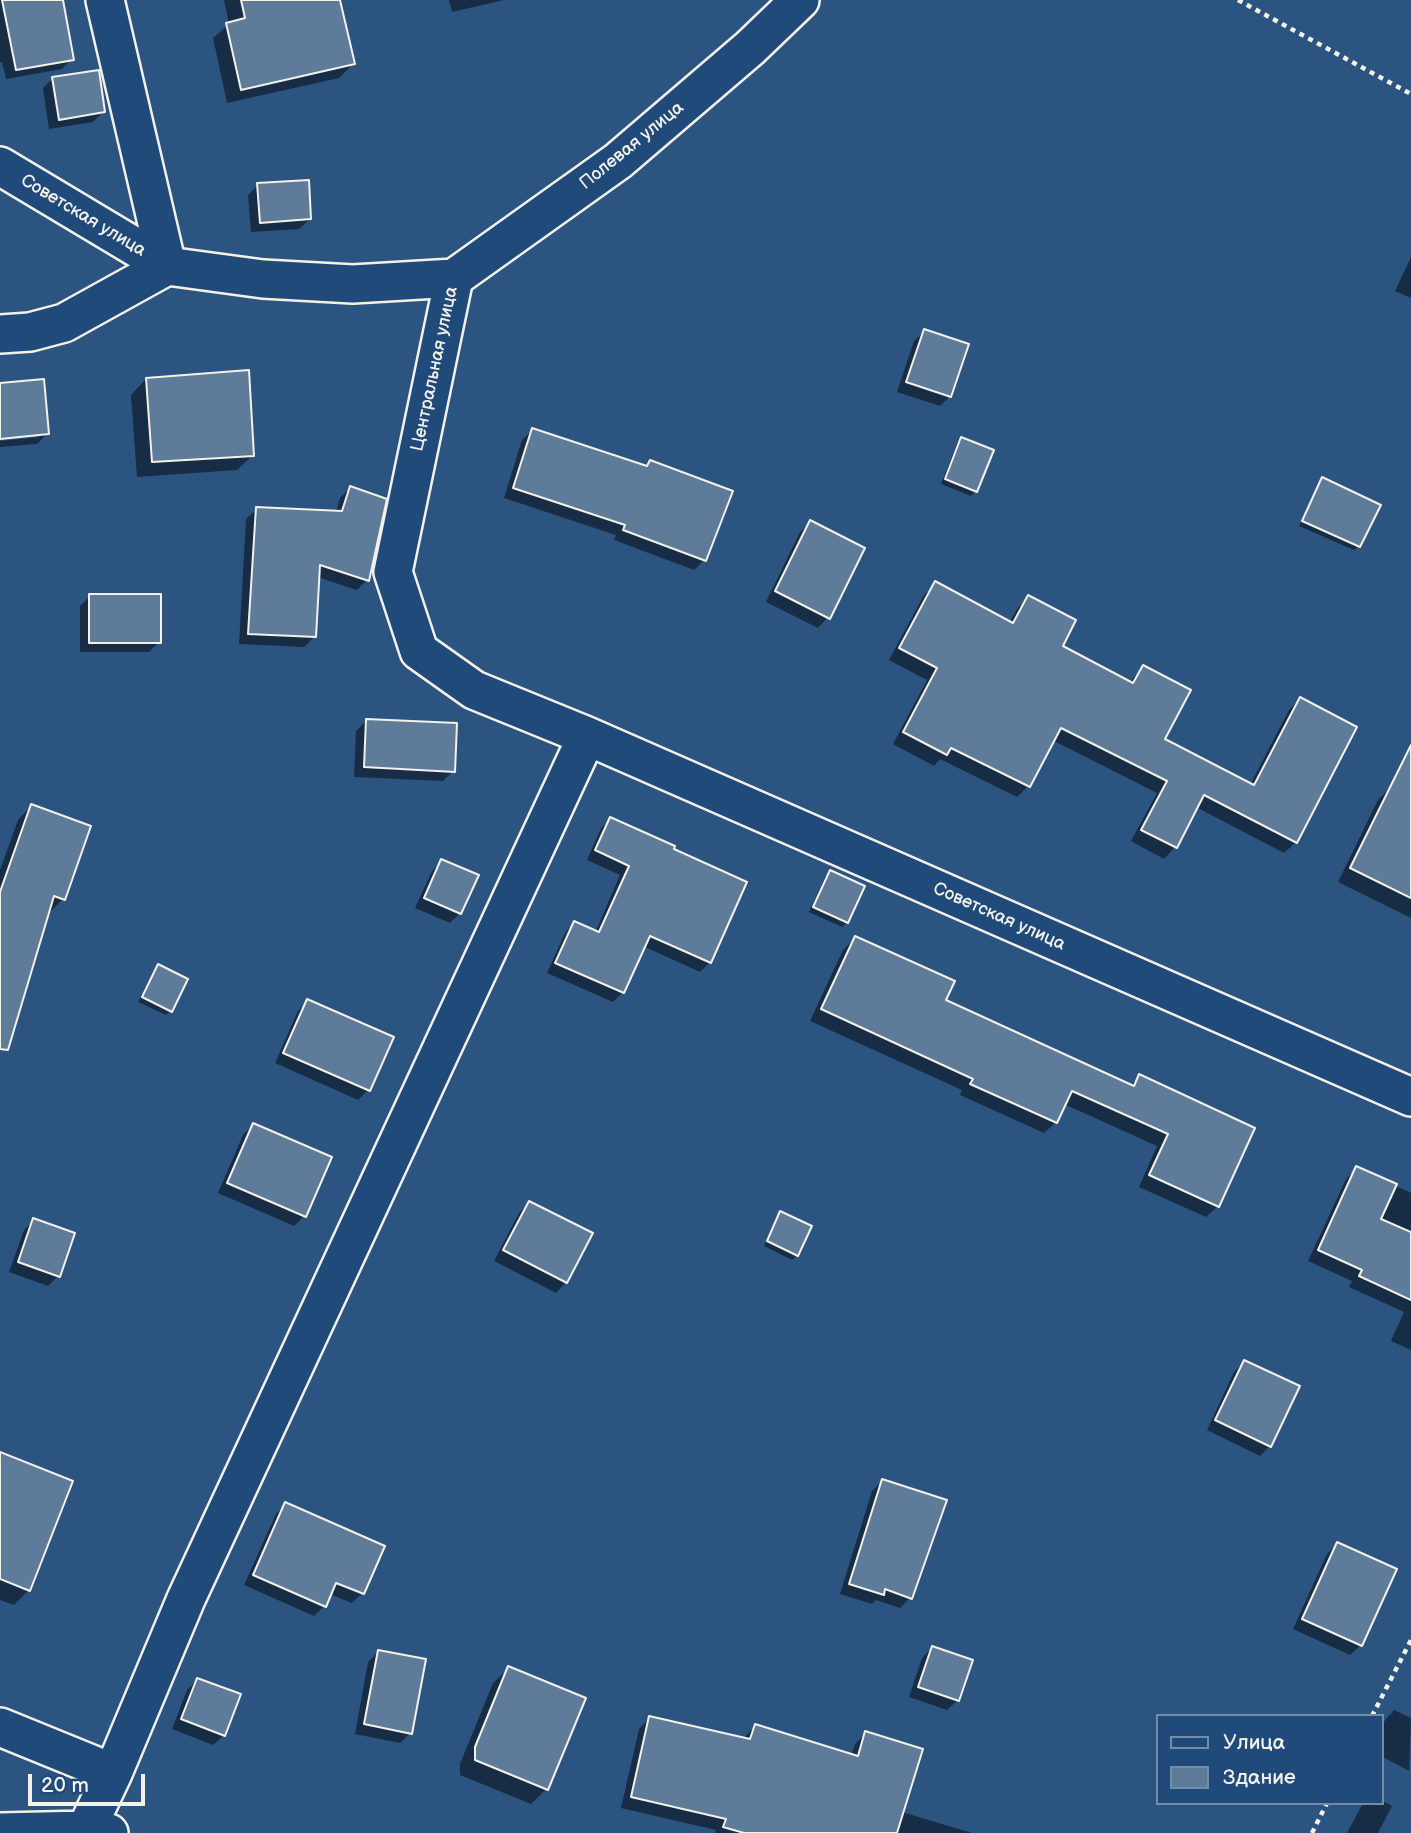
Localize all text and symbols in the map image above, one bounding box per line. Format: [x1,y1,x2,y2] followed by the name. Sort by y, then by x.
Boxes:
[576,97,688,195] street label: Полевая улица
[16,170,150,262] street label: Советская улица
[407,285,463,453] street label: Центральная улица
[930,878,1068,956] street label: Советская улица
[1156,1714,1383,1805] legend
[1223,1730,1285,1755] text: Улица
[32,1759,149,1803] scale bar
[1223,1765,1296,1790] text: Здание
[41,1773,89,1798] text: 20 m

